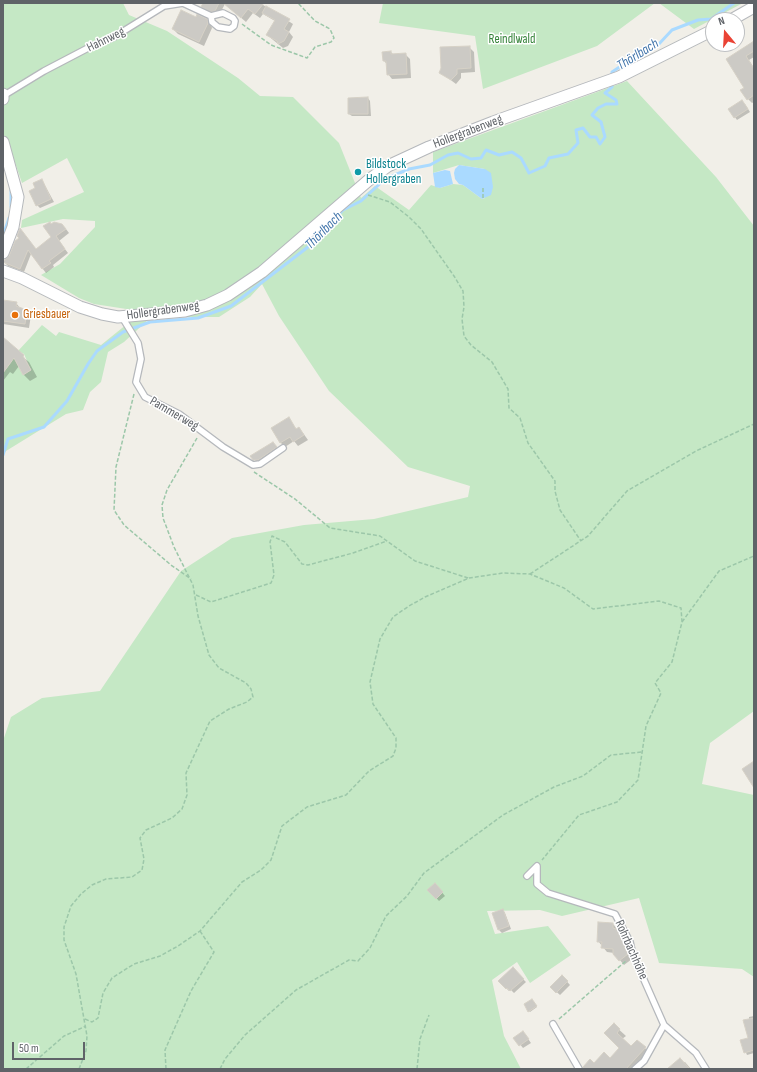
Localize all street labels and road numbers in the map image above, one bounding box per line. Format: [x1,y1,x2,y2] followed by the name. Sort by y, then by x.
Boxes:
[84,24,128,56] street label: Hahnweg
[431,112,505,152] street label: Hollergrabenweg
[126,298,200,324] street label: Hollergrabenweg
[147,394,201,434] street label: Pammerweg
[611,918,651,982] street label: Rohrbachhöhe

